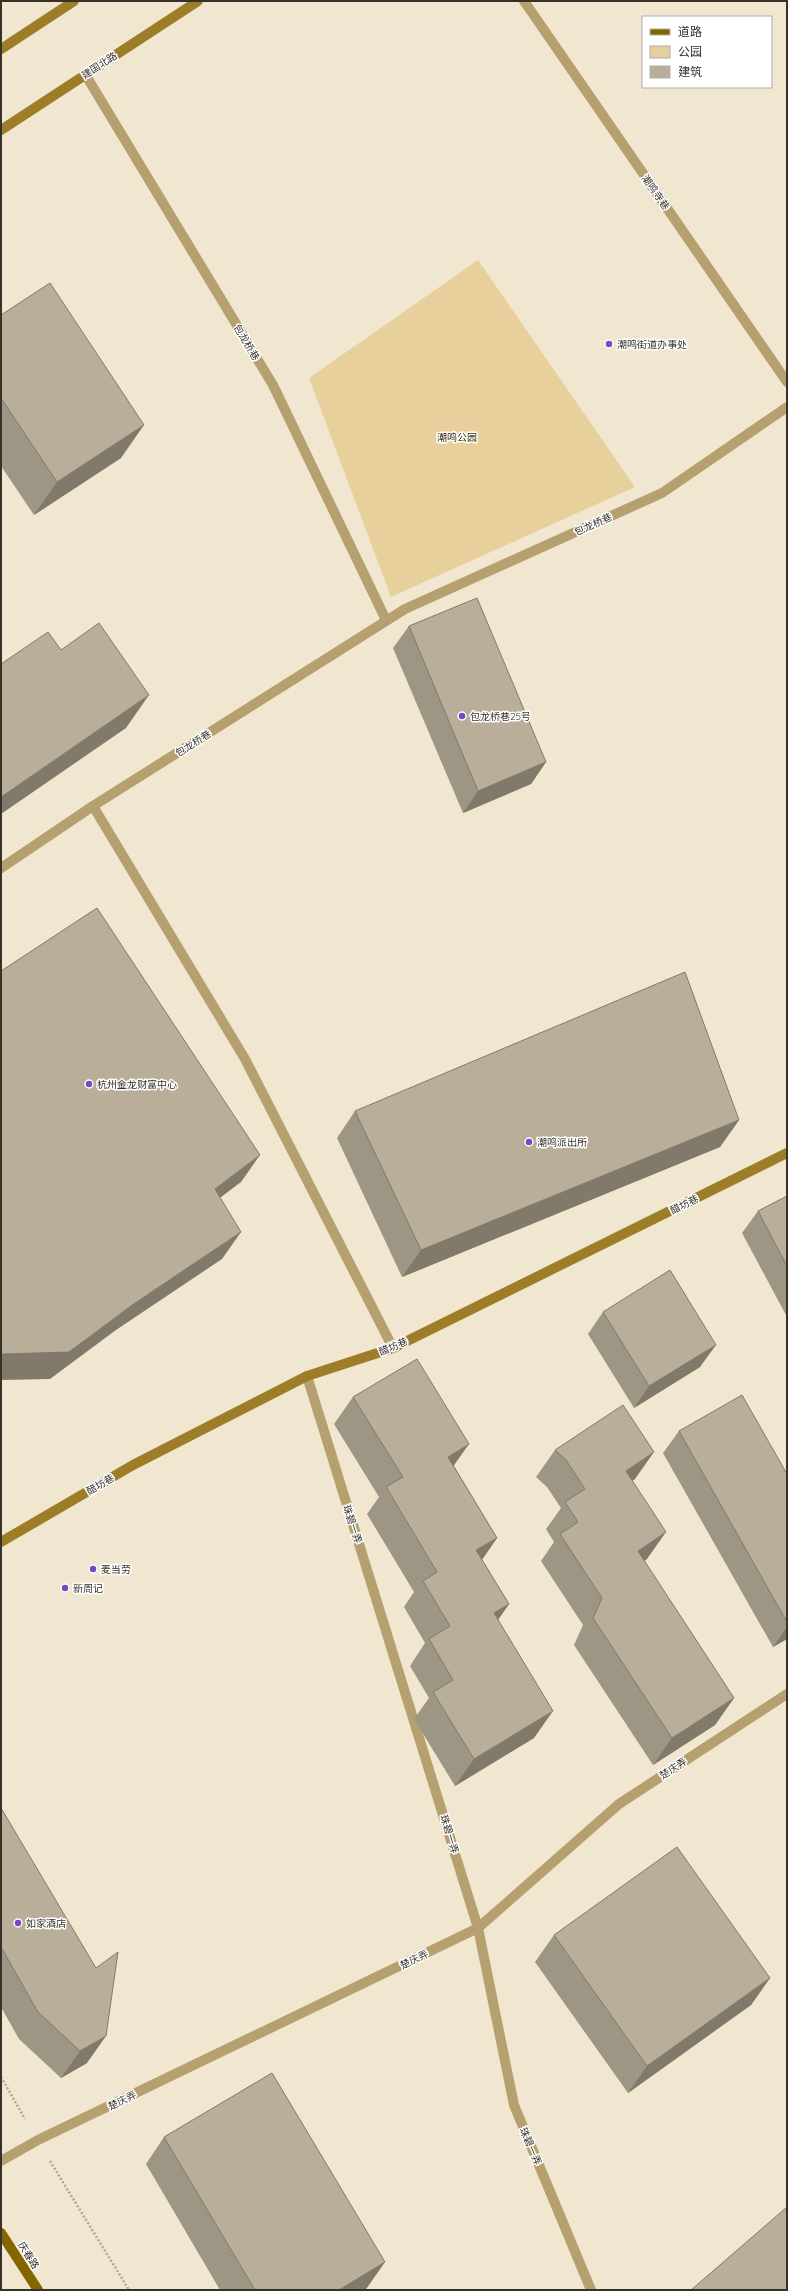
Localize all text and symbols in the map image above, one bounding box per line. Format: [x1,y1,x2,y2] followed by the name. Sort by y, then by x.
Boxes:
[642,16,772,88] legend
[678,24,702,39] text: 道路
[678,44,702,59] text: 公园
[79,49,120,82] street label: 建国北路
[678,64,702,79] text: 建筑
[639,172,672,212] street label: 潮鸣寺巷
[231,322,262,363] street label: 包龙桥巷
[617,338,687,351] place label: 潮鸣街道办事处
[604,339,614,349] marker: 潮鸣街道办事处
[437,431,477,444] park label: 潮鸣公园
[572,510,614,539] street label: 包龙桥巷
[470,710,531,723] place label: 包龙桥巷25号
[457,711,467,721] marker: 包龙桥巷25号
[173,727,214,760] street label: 包龙桥巷
[97,1078,177,1091] place label: 杭州金龙财富中心
[84,1079,94,1089] marker: 杭州金龙财富中心
[537,1136,587,1149] place label: 潮鸣派出所
[524,1137,534,1147] marker: 潮鸣派出所
[668,1192,701,1217] street label: 醋坊巷
[377,1335,410,1358] street label: 醋坊巷
[84,1471,116,1498] street label: 醋坊巷
[340,1503,365,1545] street label: 珠碧一弄
[101,1563,131,1576] place label: 麦当劳
[88,1564,98,1574] marker: 麦当劳
[73,1582,103,1595] place label: 新周记
[60,1583,70,1593] marker: 新周记
[657,1755,689,1782] street label: 楚庆弄
[437,1813,462,1855] street label: 珠碧一弄
[26,1917,66,1930] place label: 如家酒店
[13,1918,23,1928] marker: 如家酒店
[398,1947,431,1972] street label: 楚庆弄
[106,2088,139,2113] street label: 楚庆弄
[517,2125,544,2167] street label: 珠碧一弄
[15,2239,42,2271] street label: 庆春路

